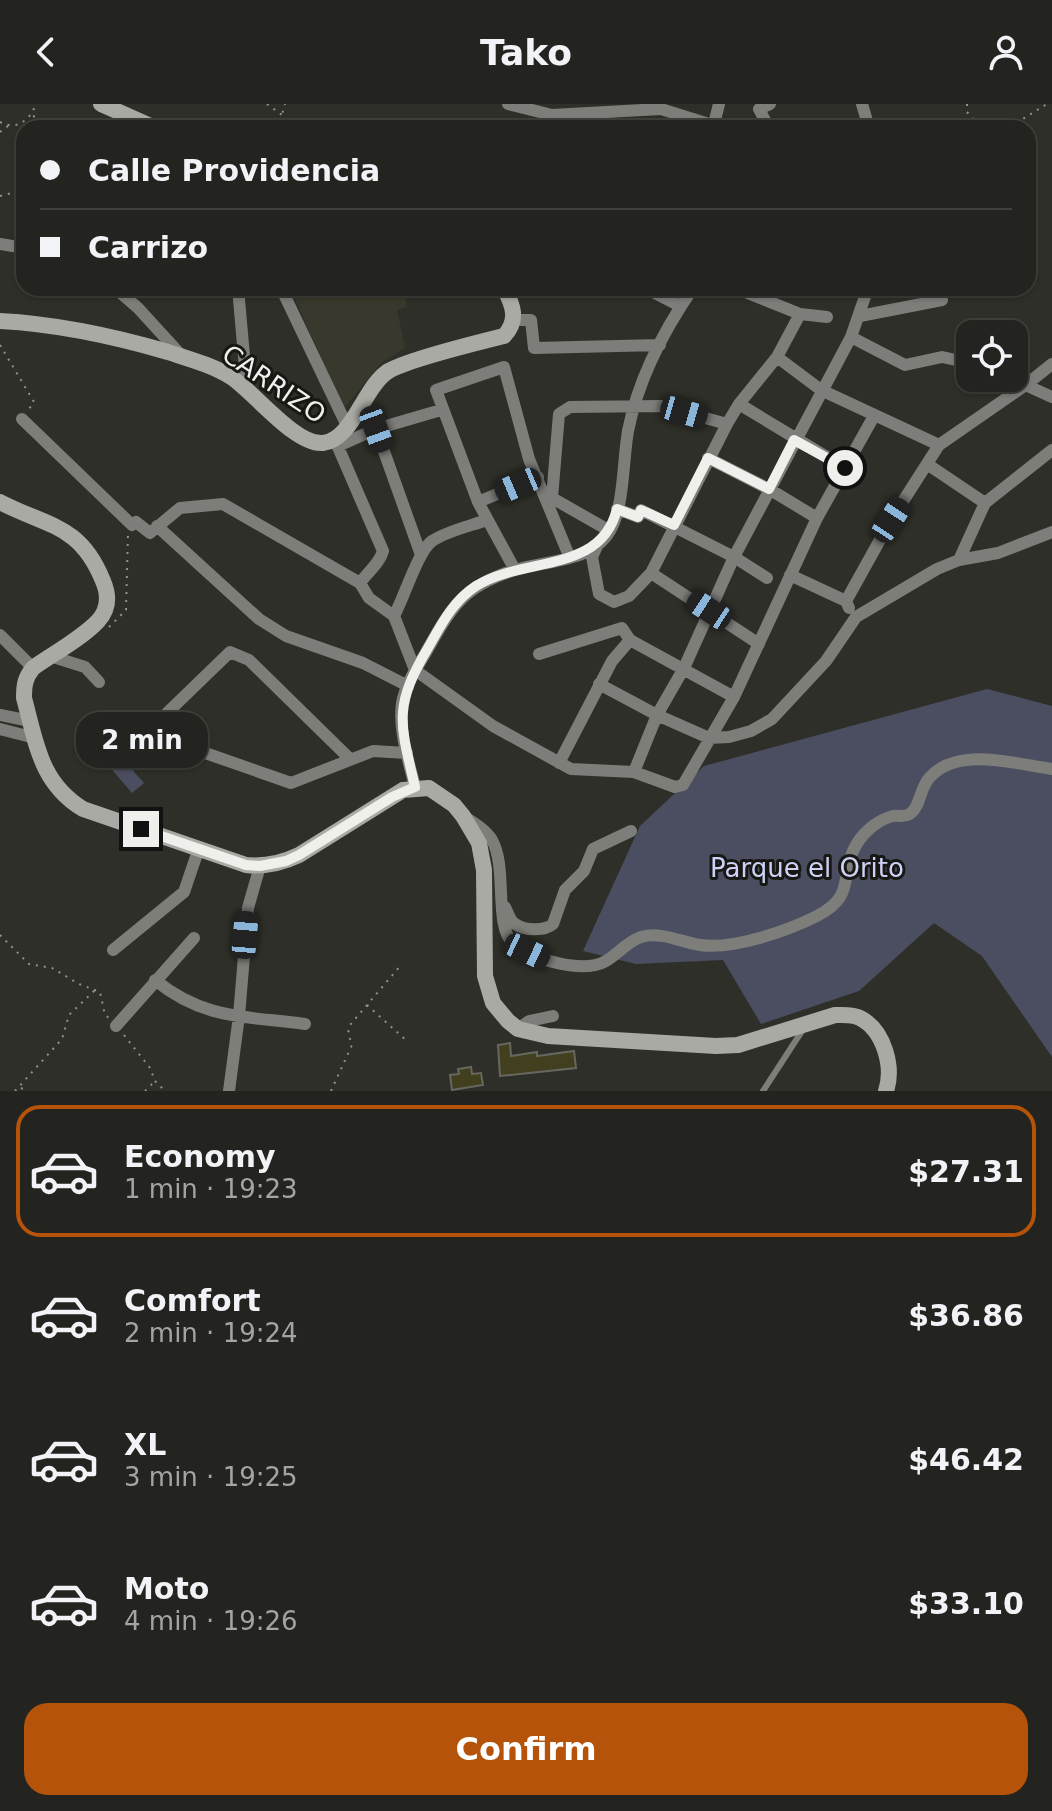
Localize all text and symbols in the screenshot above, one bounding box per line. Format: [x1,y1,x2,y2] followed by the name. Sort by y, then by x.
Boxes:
[24,30,68,74] icon: back
[984,30,1028,74] icon: person
[480,32,572,73] text: Tako
[88,153,380,188] text: Calle Providencia
[88,230,208,265] text: Carrizo
[956,320,1028,392] map controls
[956,320,1028,392] button: locate
[217,339,331,429] street label: CARRIZO
[658,394,710,430] car
[357,402,395,456] car
[827,450,863,486] route start
[491,465,545,505] car
[868,493,914,547] car
[682,587,736,633] car
[75,713,207,769] callout: 2 min
[101,725,183,755] text: 2 min
[123,811,159,847] route end
[710,853,904,883] park label: Parque el Orito
[231,910,259,960] car
[500,930,554,972] car
[28,1135,100,1207] icon: car
[124,1139,276,1174] text: Economy
[908,1154,1024,1189] text: $27.31
[124,1174,298,1204] text: 1 min · 19:23
[28,1279,100,1351] icon: car
[124,1283,261,1318] text: Comfort
[908,1298,1024,1333] text: $36.86
[124,1318,298,1348] text: 2 min · 19:24
[28,1423,100,1495] icon: car
[124,1427,166,1462] text: XL
[908,1442,1024,1477] text: $46.42
[124,1462,298,1492] text: 3 min · 19:25
[28,1567,100,1639] icon: car
[124,1571,209,1606] text: Moto
[908,1586,1024,1621] text: $33.10
[124,1606,298,1636] text: 4 min · 19:26
[24,1703,1028,1795] button: Confirm

